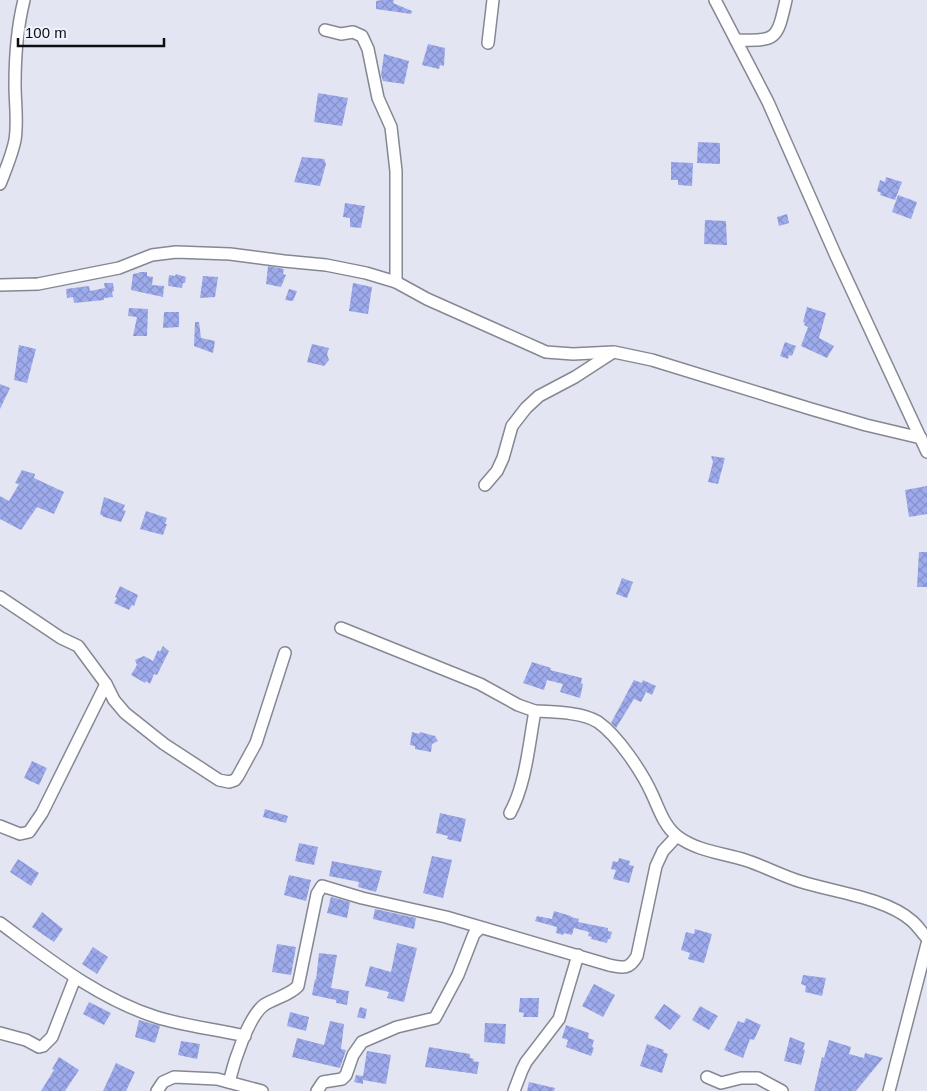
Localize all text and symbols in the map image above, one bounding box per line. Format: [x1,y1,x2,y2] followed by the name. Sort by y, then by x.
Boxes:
[18,15,164,47] scale bar
[25,24,67,41] text: 100 m

